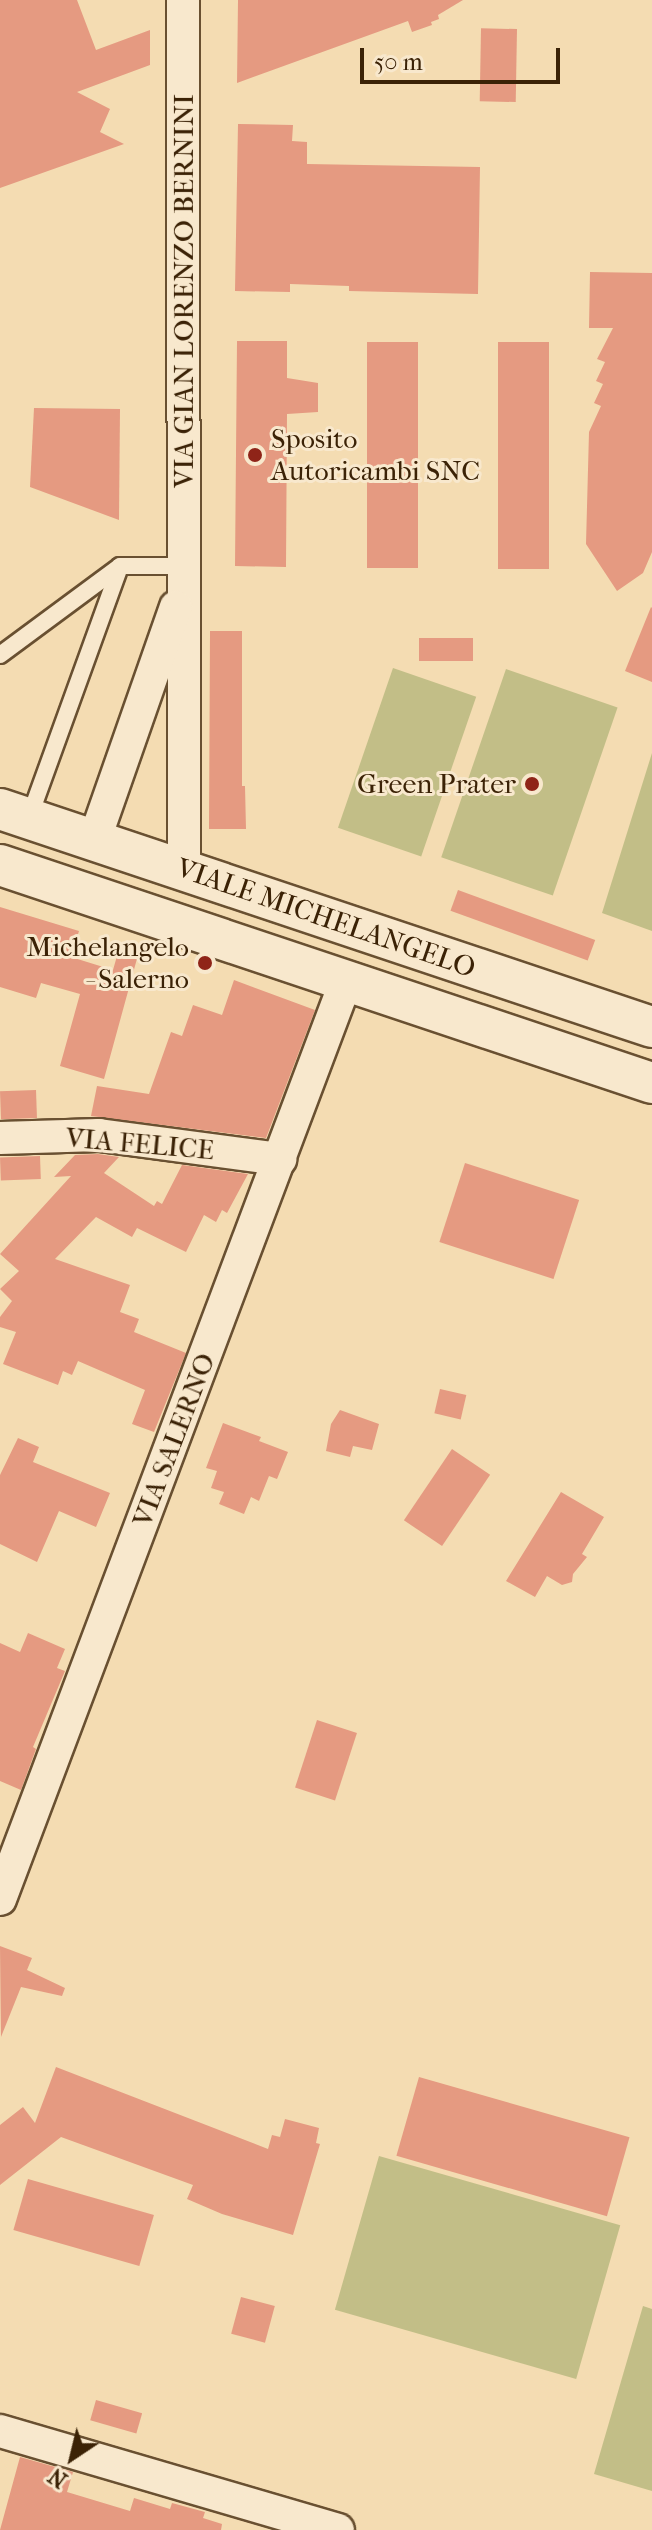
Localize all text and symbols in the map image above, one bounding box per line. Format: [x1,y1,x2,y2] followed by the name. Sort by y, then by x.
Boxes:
[364,32,564,82] scale bar
[374,48,423,76] text: 50 m
[167,94,201,488] street label: VIA GIAN LORENZO BERNINI
[271,422,480,488] place label: Sposito Autoricambi SNC
[246,446,264,464] marker: Sposito Autoricambi SNC
[357,767,516,801] place label: Green Prater
[523,775,541,793] marker: Green Prater
[172,851,480,985] street label: VIALE MICHELANGELO
[26,930,189,996] place label: Michelangelo - Salerno
[196,954,214,972] marker: Michelangelo - Salerno
[64,1121,216,1167] street label: VIA FELICE
[125,1348,223,1532] street label: VIA SALERNO
[32,2418,112,2498] north arrow
[44,2462,73,2493] text: N

